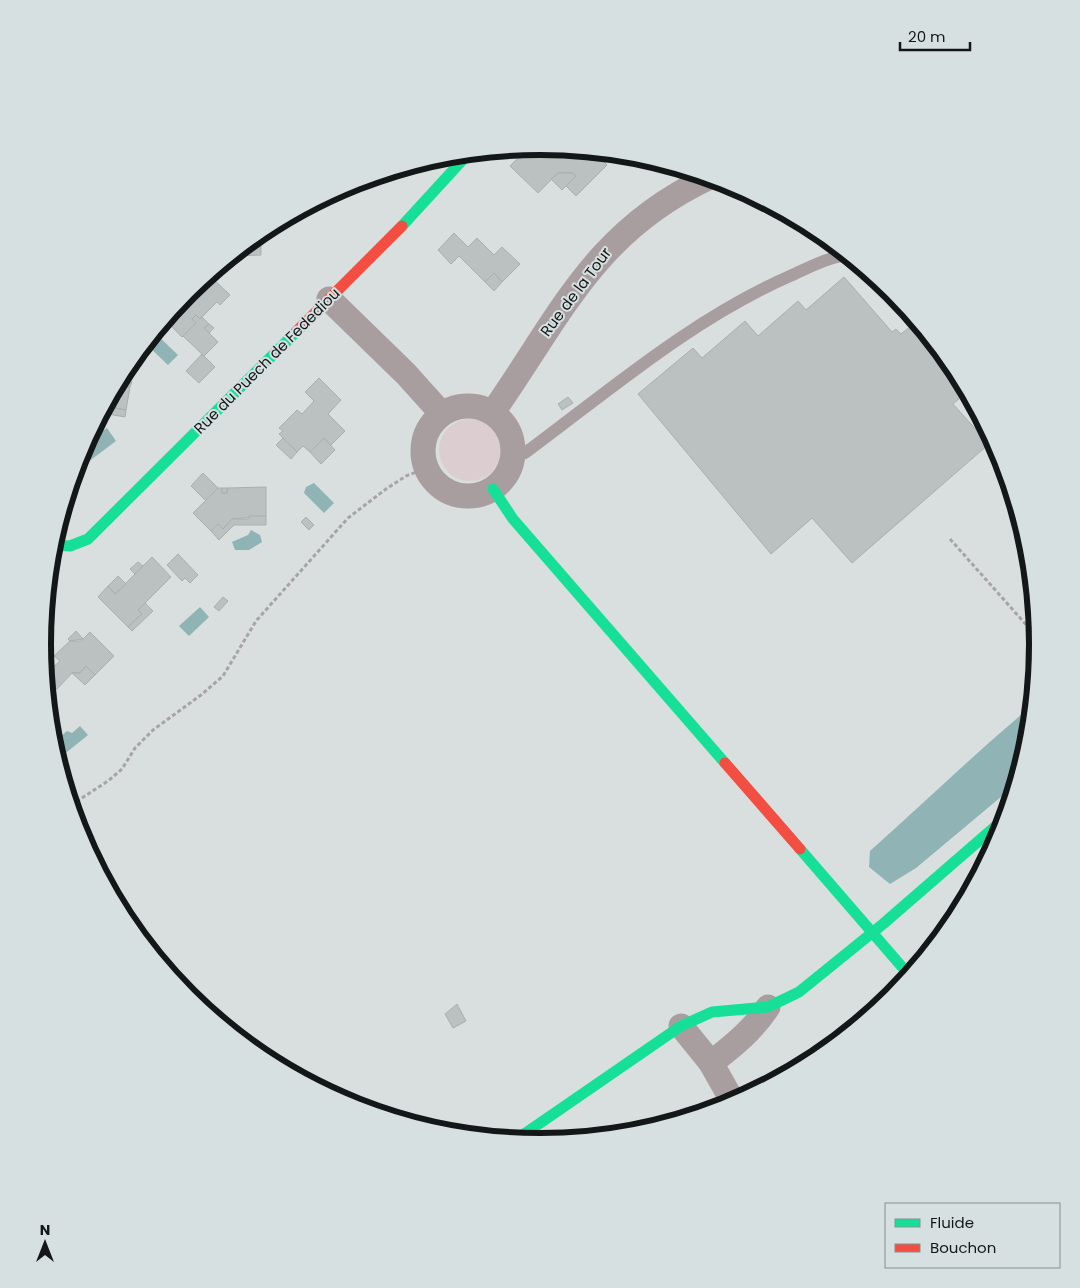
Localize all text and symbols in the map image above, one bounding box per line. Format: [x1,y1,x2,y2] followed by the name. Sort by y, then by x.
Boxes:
[900,20,970,52] scale bar
[908,26,946,47] text: 20 m
[535,243,616,340] street label: Rue de la Tour
[189,283,344,438] street label: Rue du Puech de Fedediou
[885,1203,1060,1268] legend
[930,1212,974,1233] text: Fluide
[20,1218,70,1268] north arrow
[40,1220,50,1240] text: N
[930,1237,996,1258] text: Bouchon

